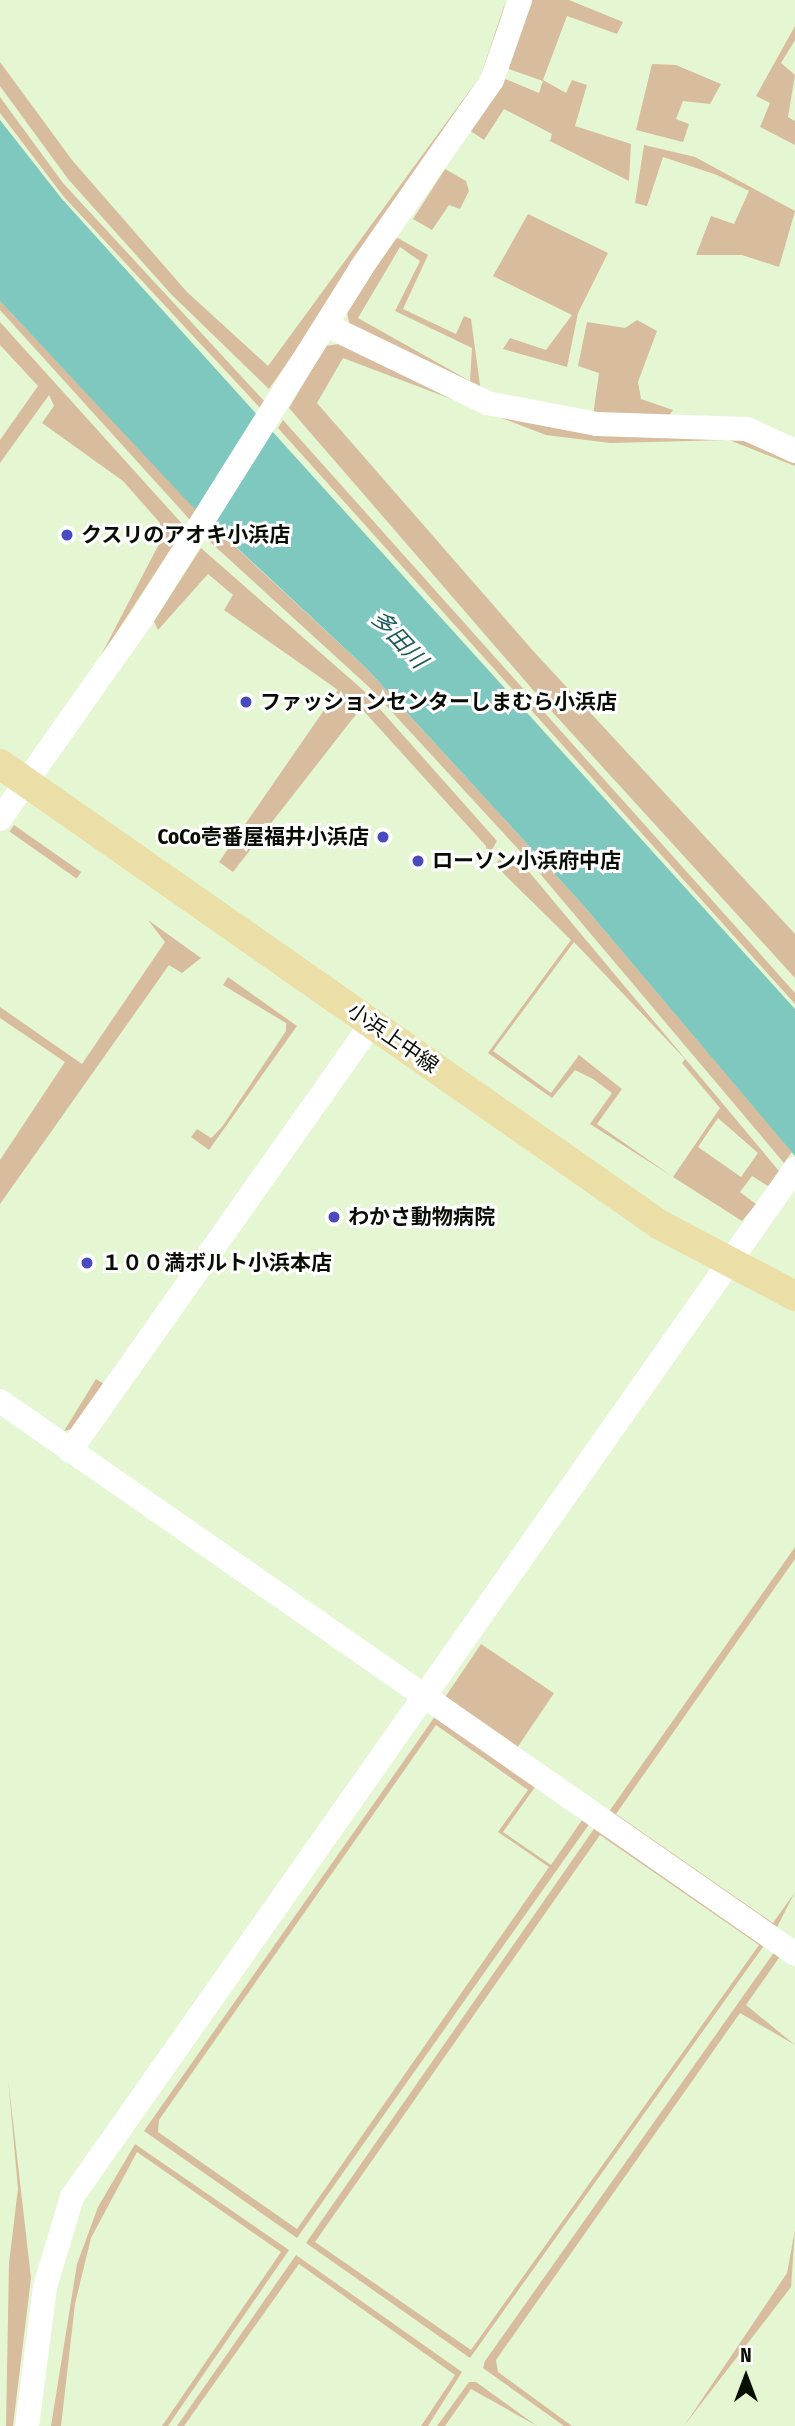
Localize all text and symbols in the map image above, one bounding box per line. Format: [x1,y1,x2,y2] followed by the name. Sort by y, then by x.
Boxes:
[81,522,291,548] place label: クスリのアオキ小浜店
[59,527,75,543] marker: クスリのアオキ小浜店
[365,604,433,674] water label: 多田川
[260,689,617,715] place label: ファッションセンターしまむら小浜店
[238,694,254,710] marker: ファッションセンターしまむら小浜店
[157,824,369,850] place label: CoCo壱番屋福井小浜店
[375,829,391,845] marker: CoCo壱番屋福井小浜店
[432,848,621,874] place label: ローソン小浜府中店
[410,853,426,869] marker: ローソン小浜府中店
[343,998,443,1078] street label: 小浜上中線
[348,1204,495,1230] place label: わかさ動物病院
[326,1209,342,1225] marker: わかさ動物病院
[101,1250,332,1276] place label: １００満ボルト小浜本店
[79,1255,95,1271] marker: １００満ボルト小浜本店
[711,2342,781,2412] north arrow
[740,2344,752,2367] text: N

